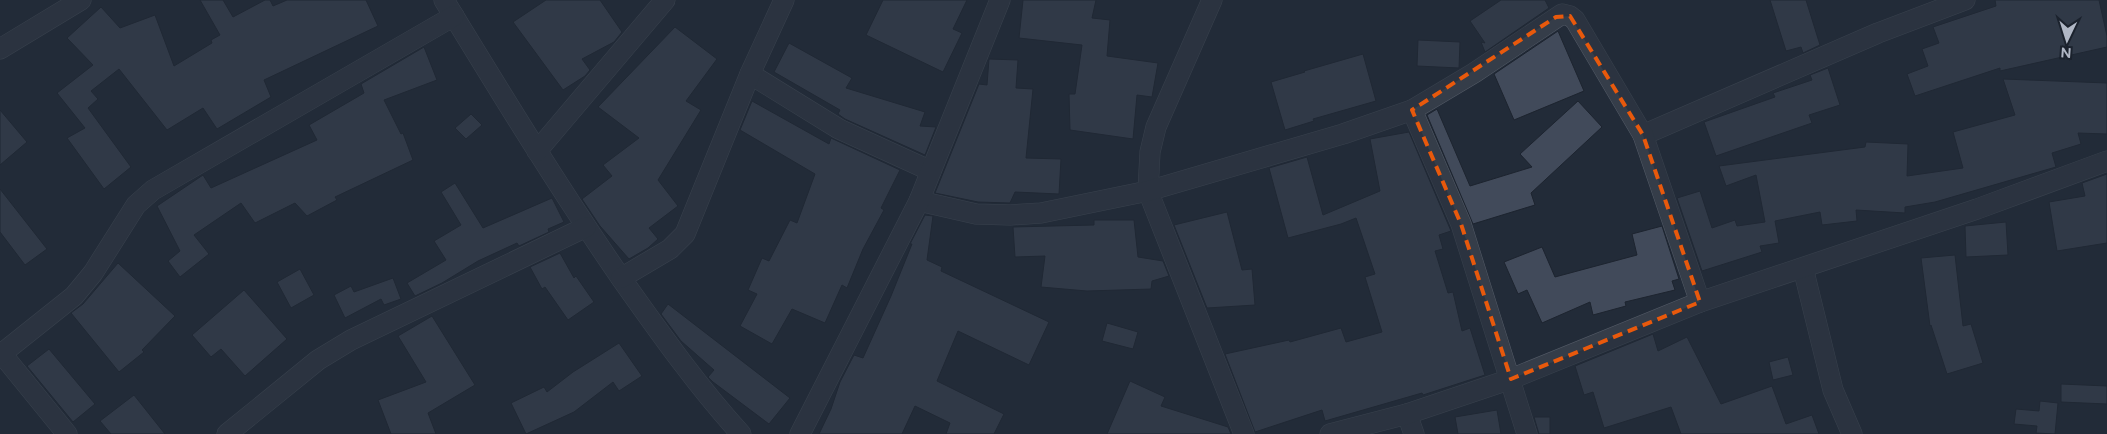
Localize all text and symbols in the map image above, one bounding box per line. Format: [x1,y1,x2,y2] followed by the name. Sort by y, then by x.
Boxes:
[2042,15,2092,65] north arrow
[2060,44,2072,61] text: N

